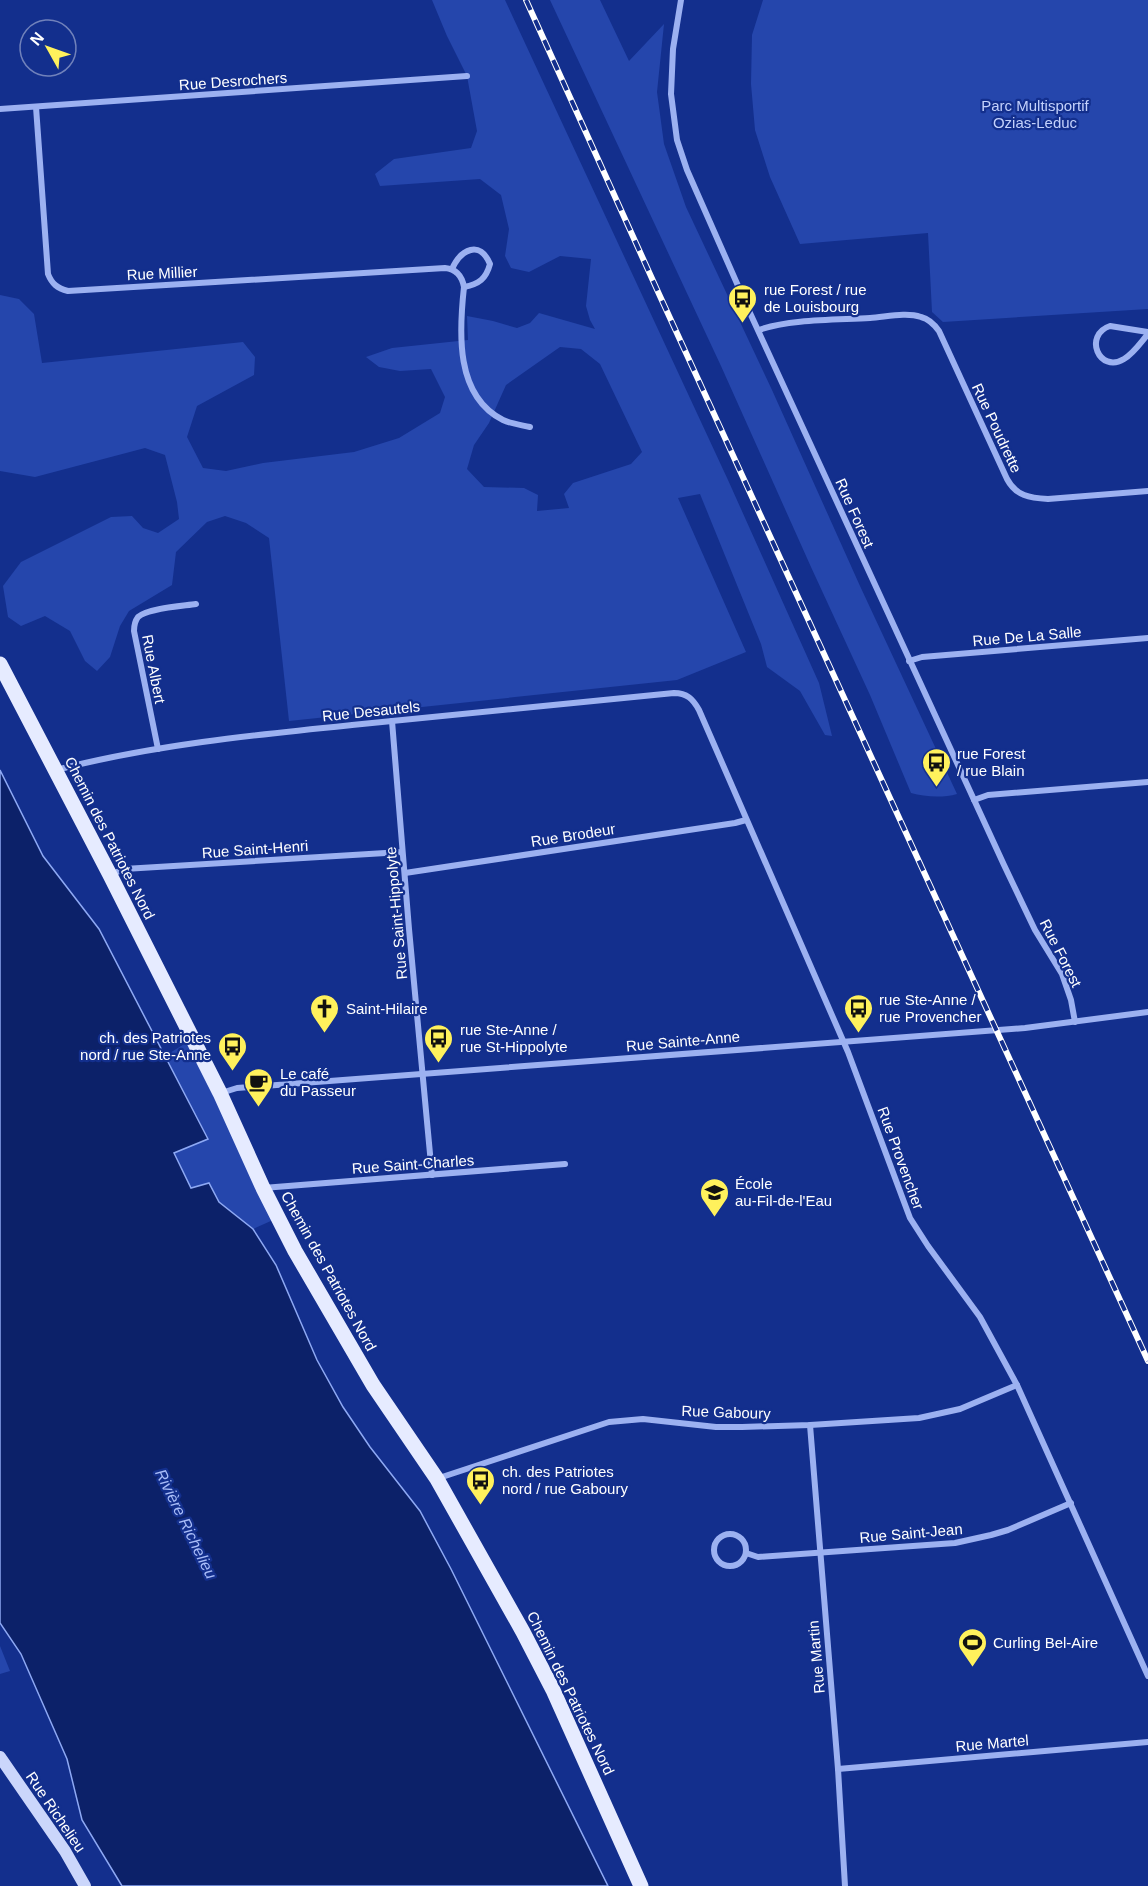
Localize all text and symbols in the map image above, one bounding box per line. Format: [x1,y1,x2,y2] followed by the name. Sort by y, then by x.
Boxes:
[18,18,78,78] north arrow
[27,29,47,49] text: N
[178,69,288,93] street label: Rue Desrochers
[981,97,1090,131] park label: Parc Multisportif Ozias-Leduc
[126,263,198,283] street label: Rue Millier
[764,281,867,315] place label: rue Forest / rue de Louisbourg
[727,282,759,324] bus stop icon: rue Forest / rue de Louisbourg
[969,381,1025,475] street label: Rue Poudrette
[832,476,878,551] street label: Rue Forest
[972,623,1082,649] street label: Rue De La Salle
[139,633,169,706] street label: Rue Albert
[321,697,421,725] street label: Rue Desautels
[957,745,1026,779] place label: rue Forest / rue Blain
[920,746,952,788] bus stop icon: rue Forest / rue Blain
[62,754,158,922] street label: Chemin des Patriotes Nord
[530,820,616,850] street label: Rue Brodeur
[201,837,309,861] street label: Rue Saint-Henri
[382,846,410,980] street label: Rue Saint-Hippolyte
[1037,916,1086,991] street label: Rue Forest
[879,991,982,1025] place label: rue Ste-Anne / rue Provencher
[309,992,341,1034] church icon: Saint-Hilaire
[842,992,874,1034] bus stop icon: rue Ste-Anne / rue Provencher
[346,1000,428,1017] place label: Saint-Hilaire
[460,1021,568,1055] place label: rue Ste-Anne / rue St-Hippolyte
[423,1022,455,1064] bus stop icon: rue Ste-Anne / rue St-Hippolyte
[625,1028,741,1054] street label: Rue Sainte-Anne
[80,1029,211,1063] place label: ch. des Patriotes nord / rue Ste-Anne
[216,1030,248,1072] bus stop icon: ch. des Patriotes nord / rue Ste-Anne
[280,1065,356,1099] place label: Le café du Passeur
[243,1066,275,1108] cafe icon: Le café du Passeur
[874,1104,928,1212] street label: Rue Provencher
[351,1151,475,1177] street label: Rue Saint-Charles
[735,1175,832,1209] place label: École au-Fil-de-l'Eau
[698,1176,730,1218] school or university icon: École au-Fil-de-l'Eau
[278,1188,380,1354] street label: Chemin des Patriotes Nord
[681,1402,771,1422] street label: Rue Gaboury
[502,1463,628,1497] place label: ch. des Patriotes nord / rue Gaboury
[465,1464,497,1506] bus stop icon: ch. des Patriotes nord / rue Gaboury
[152,1466,220,1582] water label: Rivière Richelieu
[859,1520,963,1546] street label: Rue Saint-Jean
[524,1608,618,1778] street label: Chemin des Patriotes Nord
[804,1620,828,1694] street label: Rue Martin
[956,1626,988,1668] sports icon: Curling Bel-Aire
[993,1634,1098,1651] place label: Curling Bel-Aire
[955,1731,1029,1755] street label: Rue Martel
[23,1769,89,1855] street label: Rue Richelieu

